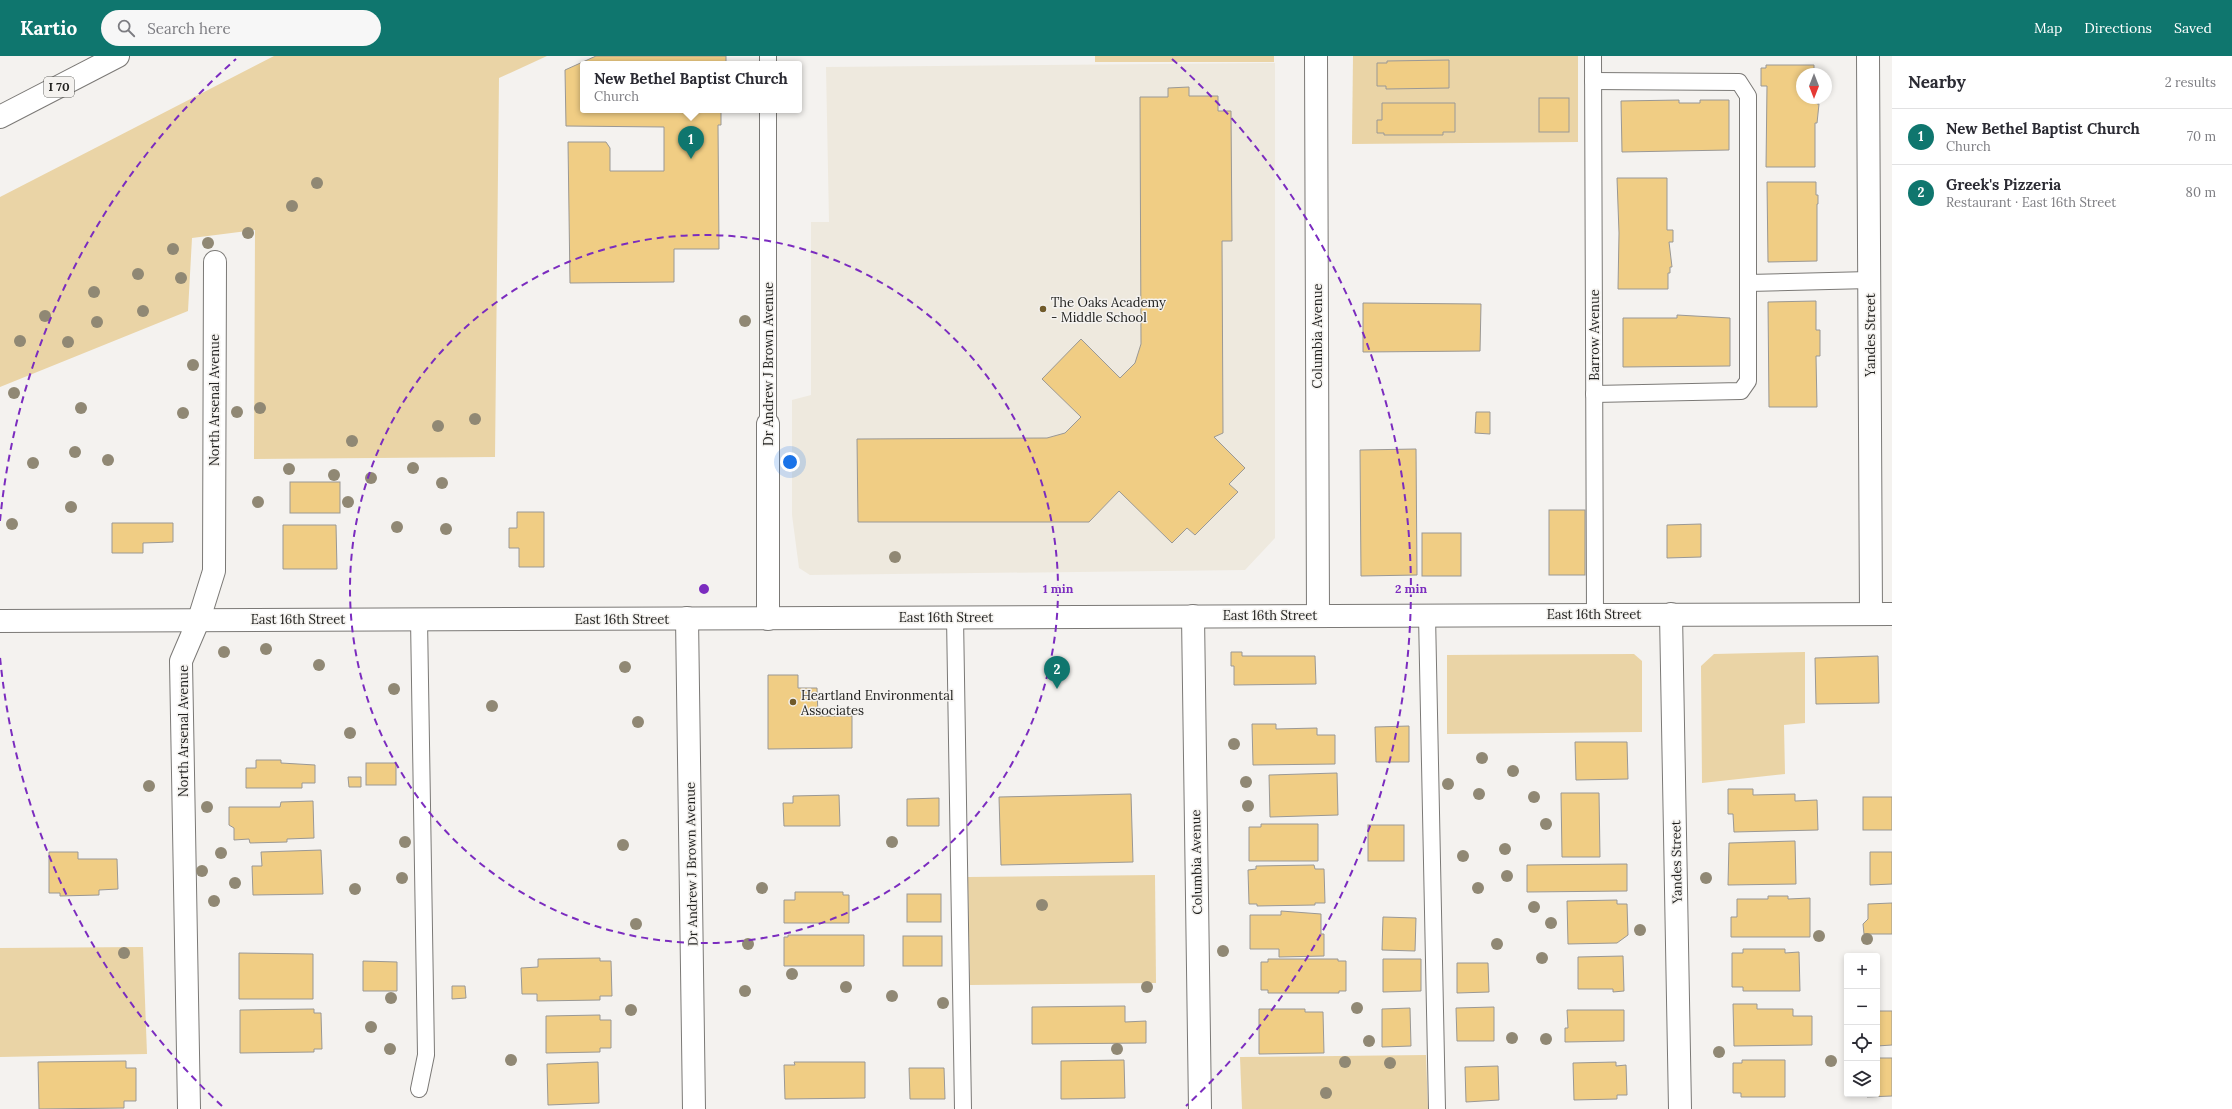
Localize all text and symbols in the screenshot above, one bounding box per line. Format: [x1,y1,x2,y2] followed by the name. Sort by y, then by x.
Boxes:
[101,10,381,46] search box
[20,16,77,40] text: Kartio
[115,17,137,39] icon: search
[147,19,231,38] text: Search here
[2034,19,2062,37] text: Map
[2084,19,2152,37] text: Directions
[2174,19,2212,37] text: Saved
[580,61,802,113] popup
[1796,68,1832,104] north arrow
[594,69,788,88] text: New Bethel Baptist Church
[1908,71,1966,93] text: Nearby
[2165,74,2216,91] text: 2 results
[44,77,74,97] road number: I 70
[594,88,639,105] text: Church
[1946,119,2140,138] text: New Bethel Baptist Church
[678,126,704,159] pin: 1
[1918,128,1924,145] text: 1
[2187,128,2216,145] text: 70 m
[1946,138,1991,155] text: Church
[1946,175,2061,194] text: Greek's Pizzeria
[1918,184,1924,201] text: 2
[2186,184,2216,201] text: 80 m
[1946,194,2116,211] text: Restaurant · East 16th Street
[760,282,777,446] street label: Dr Andrew J Brown Avenue
[1309,283,1326,389] street label: Columbia Avenue
[1586,289,1603,381] street label: Barrow Avenue
[1862,293,1879,378] street label: Yandes Street
[1051,294,1166,326] place label: The Oaks Academy - Middle School
[1038,304,1048,314] marker: The Oaks Academy - Middle School
[206,334,223,466] street label: North Arsenal Avenue
[780,452,800,472] your location
[1043,581,1074,596] text: 1 min
[1395,581,1427,596] text: 2 min
[697,582,711,596] centre of rings
[1547,606,1641,623] street label: East 16th Street
[1223,607,1317,624] street label: East 16th Street
[899,609,993,626] street label: East 16th Street
[251,611,345,628] street label: East 16th Street
[575,611,669,628] street label: East 16th Street
[1044,656,1070,689] pin: 2
[175,665,192,797] street label: North Arsenal Avenue
[800,687,954,719] place label: Heartland Environmental Associates
[788,697,798,707] marker: Heartland Environmental Associates
[682,782,701,946] street label: Dr Andrew J Brown Avenue
[1187,809,1206,915] street label: Columbia Avenue
[1667,820,1686,905] street label: Yandes Street
[1844,953,1880,1097] map controls
[1844,953,1880,989] button: +
[1844,989,1880,1025] button: −
[1844,1025,1880,1061] button: locate
[1844,1061,1880,1097] button: layers

